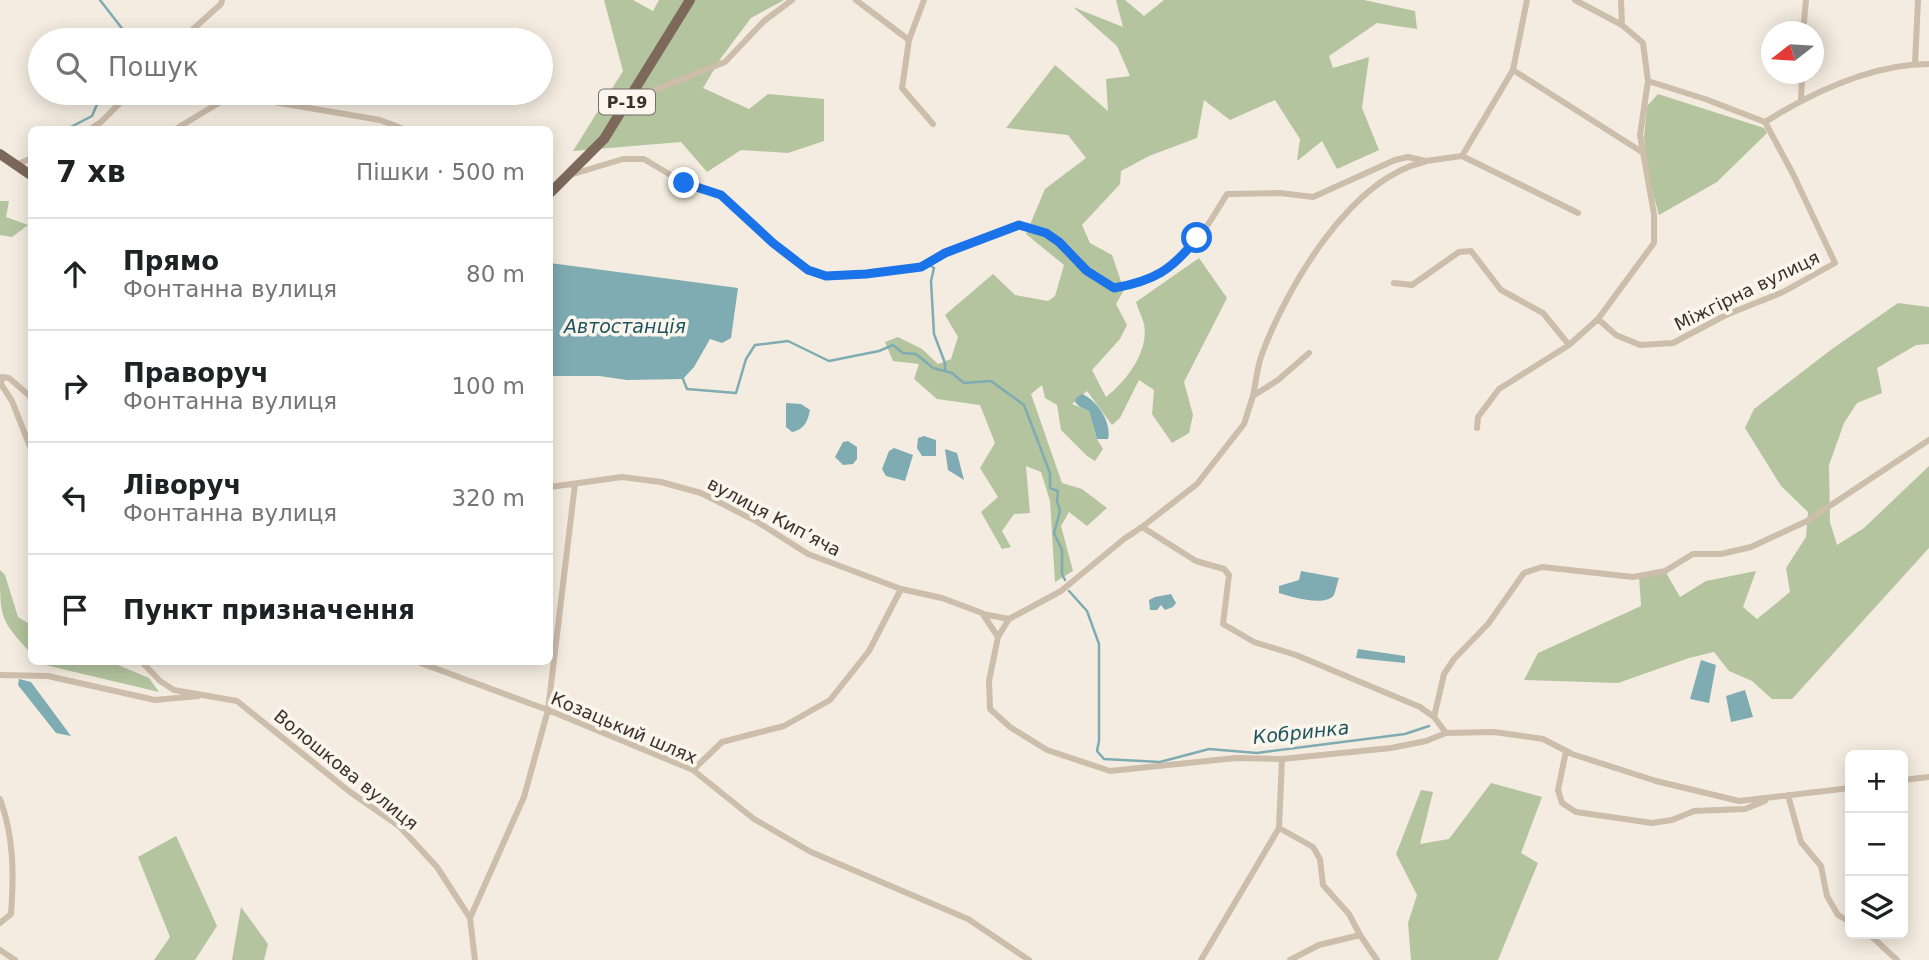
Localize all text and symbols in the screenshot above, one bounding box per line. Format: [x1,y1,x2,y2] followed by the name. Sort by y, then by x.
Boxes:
[1761,21,1824,84] north arrow
[28,28,553,105] search box
[52,48,90,86] icon: search
[108,52,198,82] text: Пошук
[599,90,655,114] road number: Р-19
[56,154,126,189] text: 7 хв
[356,159,525,185] text: Пішки · 500 m
[668,167,699,198] route end
[1181,222,1212,253] route start
[123,246,219,276] text: Прямо
[1671,246,1823,335] street label: Міжгірна вулиця
[56,255,94,293] icon: ahead
[466,261,525,287] text: 80 m
[123,276,337,302] text: Фонтанна вулиця
[562,315,686,337] water label: Автостанція
[123,358,269,388] text: Праворуч
[56,367,94,405] icon: right
[451,373,525,399] text: 100 m
[123,388,337,414] text: Фонтанна вулиця
[123,470,241,500] text: Ліворуч
[704,473,844,561] street label: вулиця Кипʼяча
[56,479,94,517] icon: left
[451,485,525,511] text: 320 m
[123,500,337,526] text: Фонтанна вулиця
[56,591,94,629] icon: arrive
[123,595,415,625] text: Пункт призначення
[548,687,701,768] street label: Козацький шлях
[270,705,423,834] street label: Волошкова вулиця
[1252,716,1350,748] water label: Кобринка
[1845,750,1908,939] map controls
[1845,750,1908,813] button: +
[1845,813,1908,876] button: −
[1845,876,1908,939] button: layers

